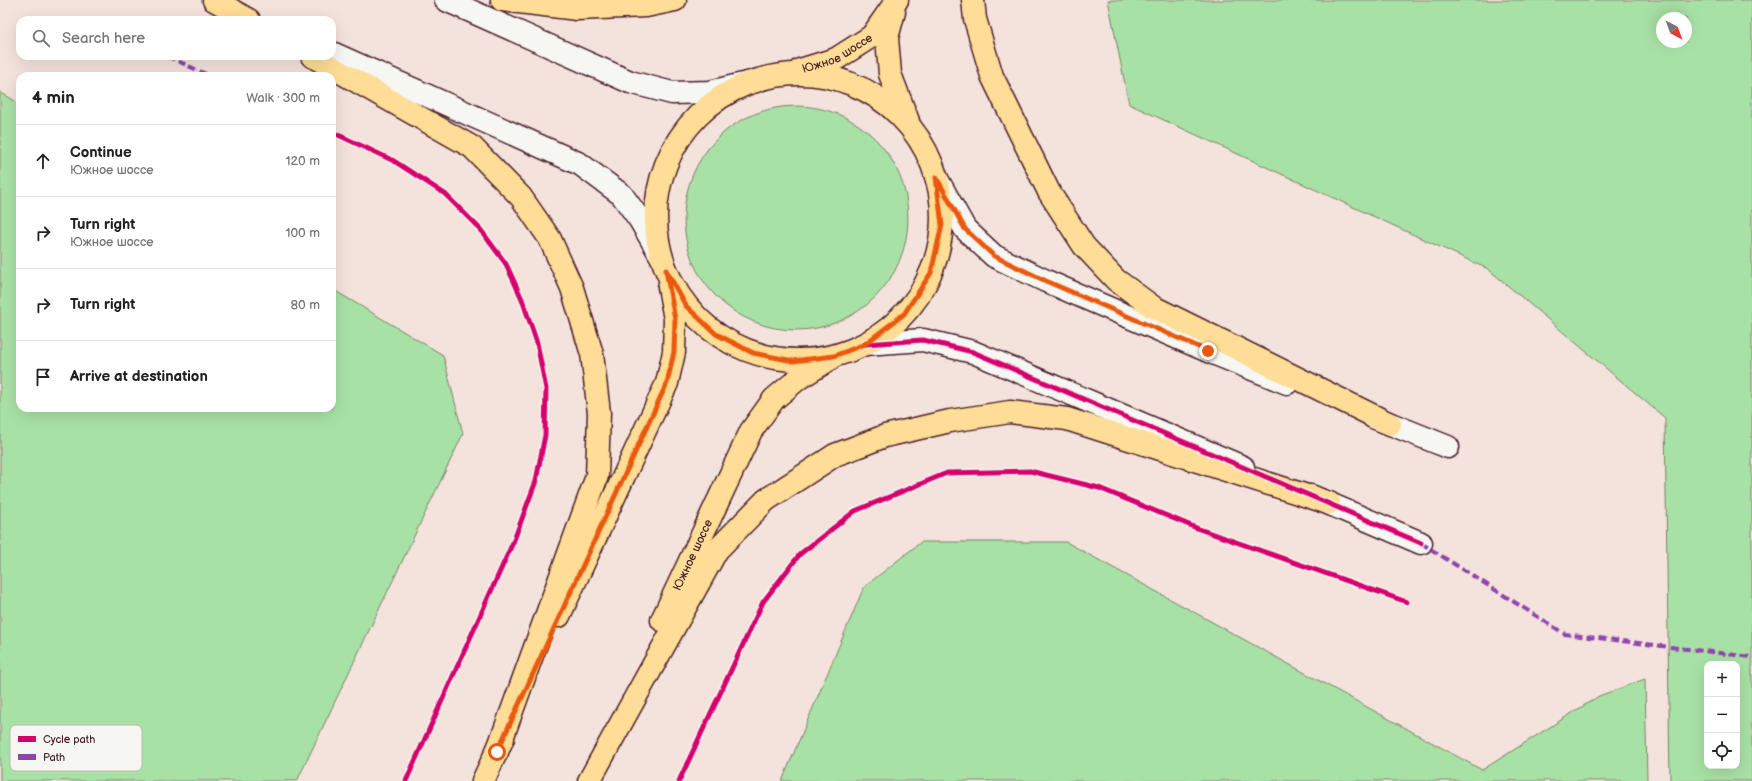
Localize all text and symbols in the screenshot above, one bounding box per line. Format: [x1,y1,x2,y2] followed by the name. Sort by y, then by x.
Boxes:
[1656,12,1692,48] north arrow
[16,16,336,60] search box
[30,27,52,49] icon: search
[62,29,145,48] text: Search here
[800,30,876,76] street label: Южное шоссе
[32,88,75,108] text: 4 min
[246,90,320,106] text: Walk · 300 m
[70,143,132,162] text: Continue
[32,150,54,172] icon: ahead
[285,153,320,169] text: 120 m
[70,162,154,178] text: Южное шоссе
[70,215,135,234] text: Turn right
[32,222,54,244] icon: right
[285,225,320,241] text: 100 m
[70,234,154,250] text: Южное шоссе
[32,294,54,316] icon: right
[70,295,135,314] text: Turn right
[291,297,320,313] text: 80 m
[1199,342,1217,360] route end
[32,366,54,388] icon: arrive
[70,367,208,386] text: Arrive at destination
[669,516,716,593] street label: Южное шоссе
[1704,661,1740,769] map controls
[1704,661,1740,697] button: +
[1704,697,1740,733] button: −
[10,725,142,771] legend
[43,733,95,746] text: Cycle path
[1704,733,1740,769] button: locate
[488,743,506,761] route start
[43,751,65,764] text: Path

